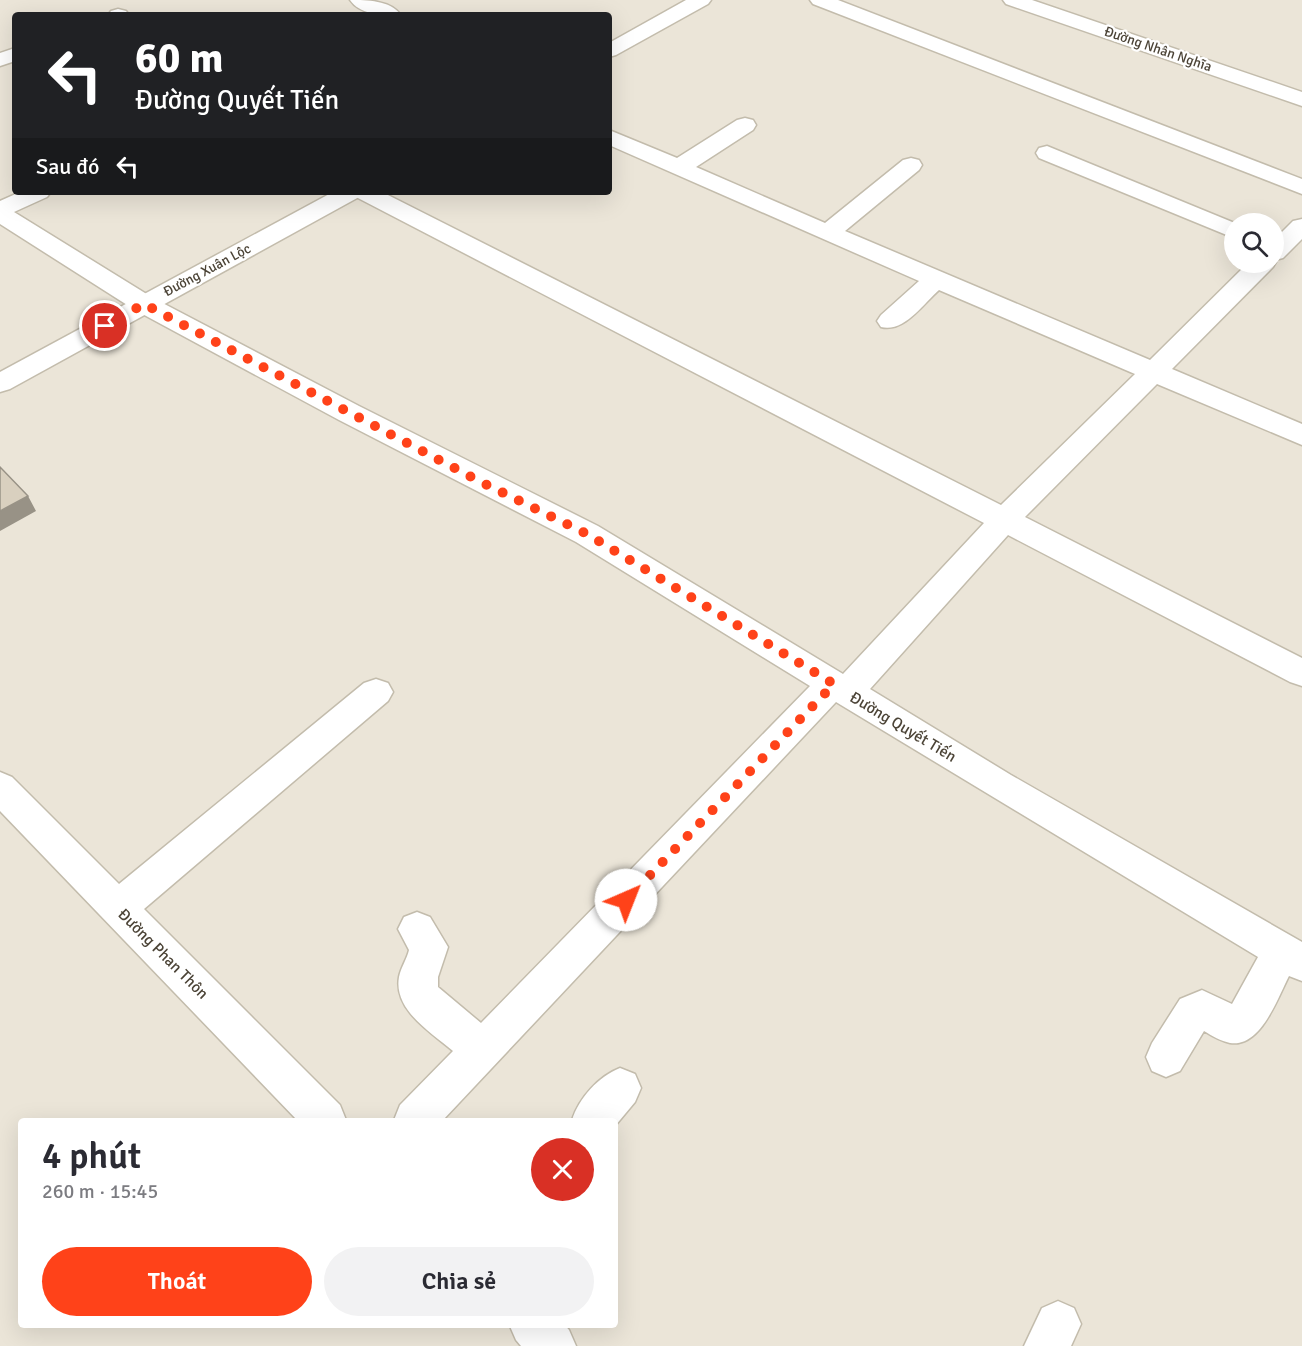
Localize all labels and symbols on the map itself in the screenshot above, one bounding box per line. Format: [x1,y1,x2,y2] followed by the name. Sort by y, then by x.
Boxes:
[1102,23,1214,75] street label: Đường Nhân Nghĩa
[160,240,254,300] street label: Đường Xuân Lộc
[79,300,130,351] pin
[846,687,960,767] street label: Đường Quyết Tiến
[594,868,658,932] position arrow
[113,904,213,1004] street label: Đường Phan Thôn

